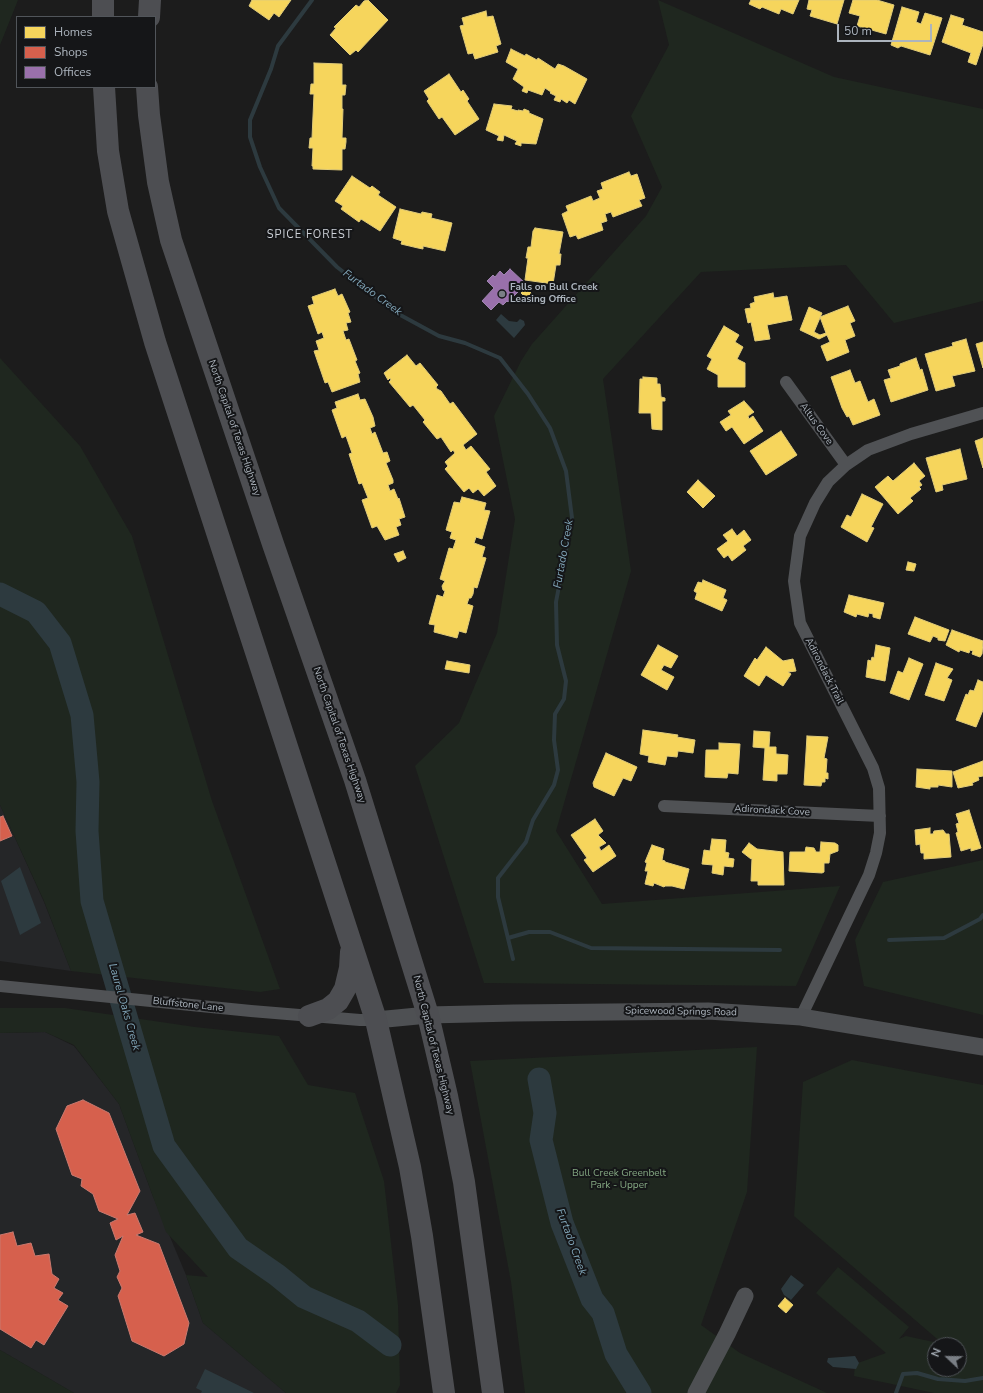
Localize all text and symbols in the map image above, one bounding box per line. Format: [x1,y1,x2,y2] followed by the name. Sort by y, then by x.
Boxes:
[16,16,156,88] legend
[839,16,934,42] scale bar
[844,23,872,39] text: 50 m
[54,24,92,40] text: Homes
[54,44,88,60] text: Shops
[54,64,91,80] text: Offices
[267,228,353,242] district label: SPICE FOREST
[340,267,404,319] water label: Furtado Creek
[510,282,598,306] place label: Falls on Bull Creek Leasing Office
[497,289,507,299] marker: Falls on Bull Creek Leasing Office
[205,359,263,497] street label: North Capital of Texas Highway
[797,401,835,447] street label: Altus Cove
[551,518,577,590] water label: Furtado Creek
[802,636,846,706] street label: Adirondack Trail
[310,666,368,804] street label: North Capital of Texas Highway
[734,803,810,819] street label: Adirondack Cove
[105,962,143,1052] water label: Laurel Oaks Creek
[410,974,456,1116] street label: North Capital of Texas Highway
[152,995,224,1015] street label: Bluffstone Lane
[625,1005,737,1019] street label: Spicewood Springs Road
[572,1168,666,1192] park label: Bull Creek Greenbelt Park - Upper
[553,1207,589,1277] water label: Furtado Creek
[927,1337,967,1377] north arrow
[928,1346,945,1359] text: N

